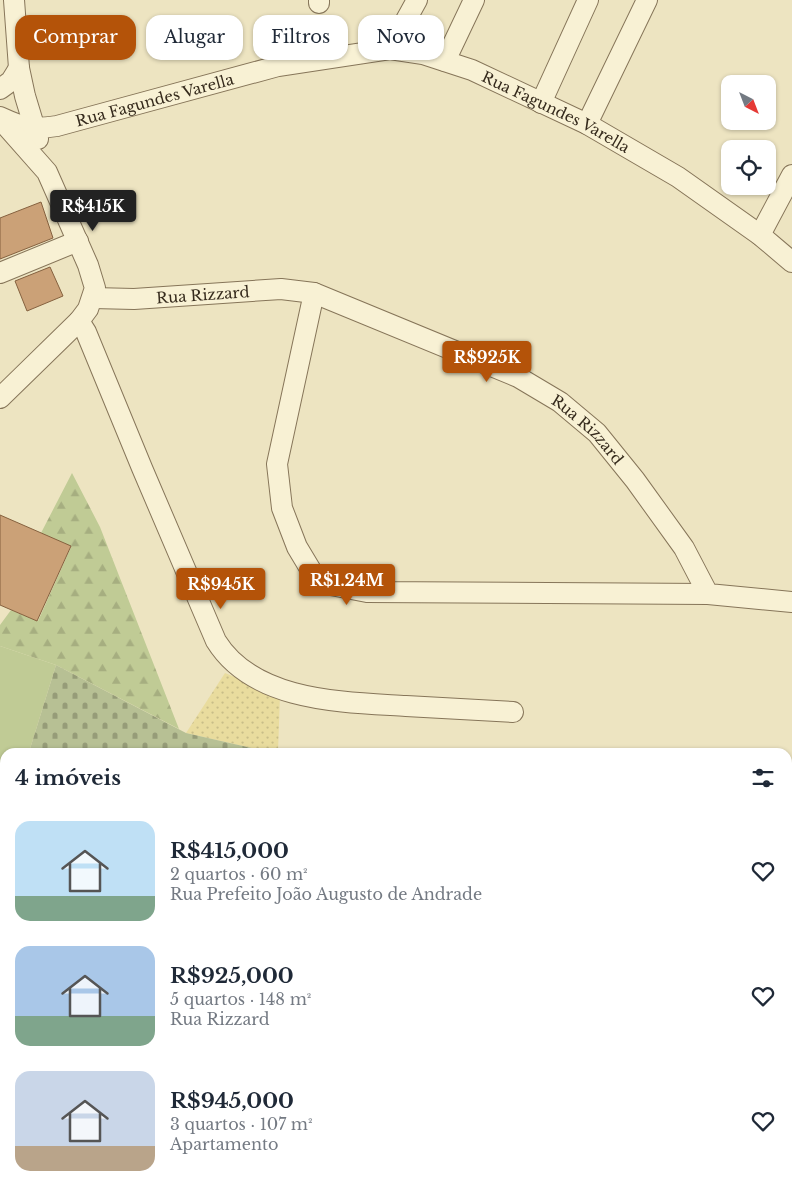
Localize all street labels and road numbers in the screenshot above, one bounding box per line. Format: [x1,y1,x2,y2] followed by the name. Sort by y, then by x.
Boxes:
[479,67,634,157] street label: Rua Fagundes Varella
[73,69,236,130] street label: Rua Fagundes Varella
[156,282,250,307] street label: Rua Rizzard
[548,390,628,468] street label: Rua Rizzard

